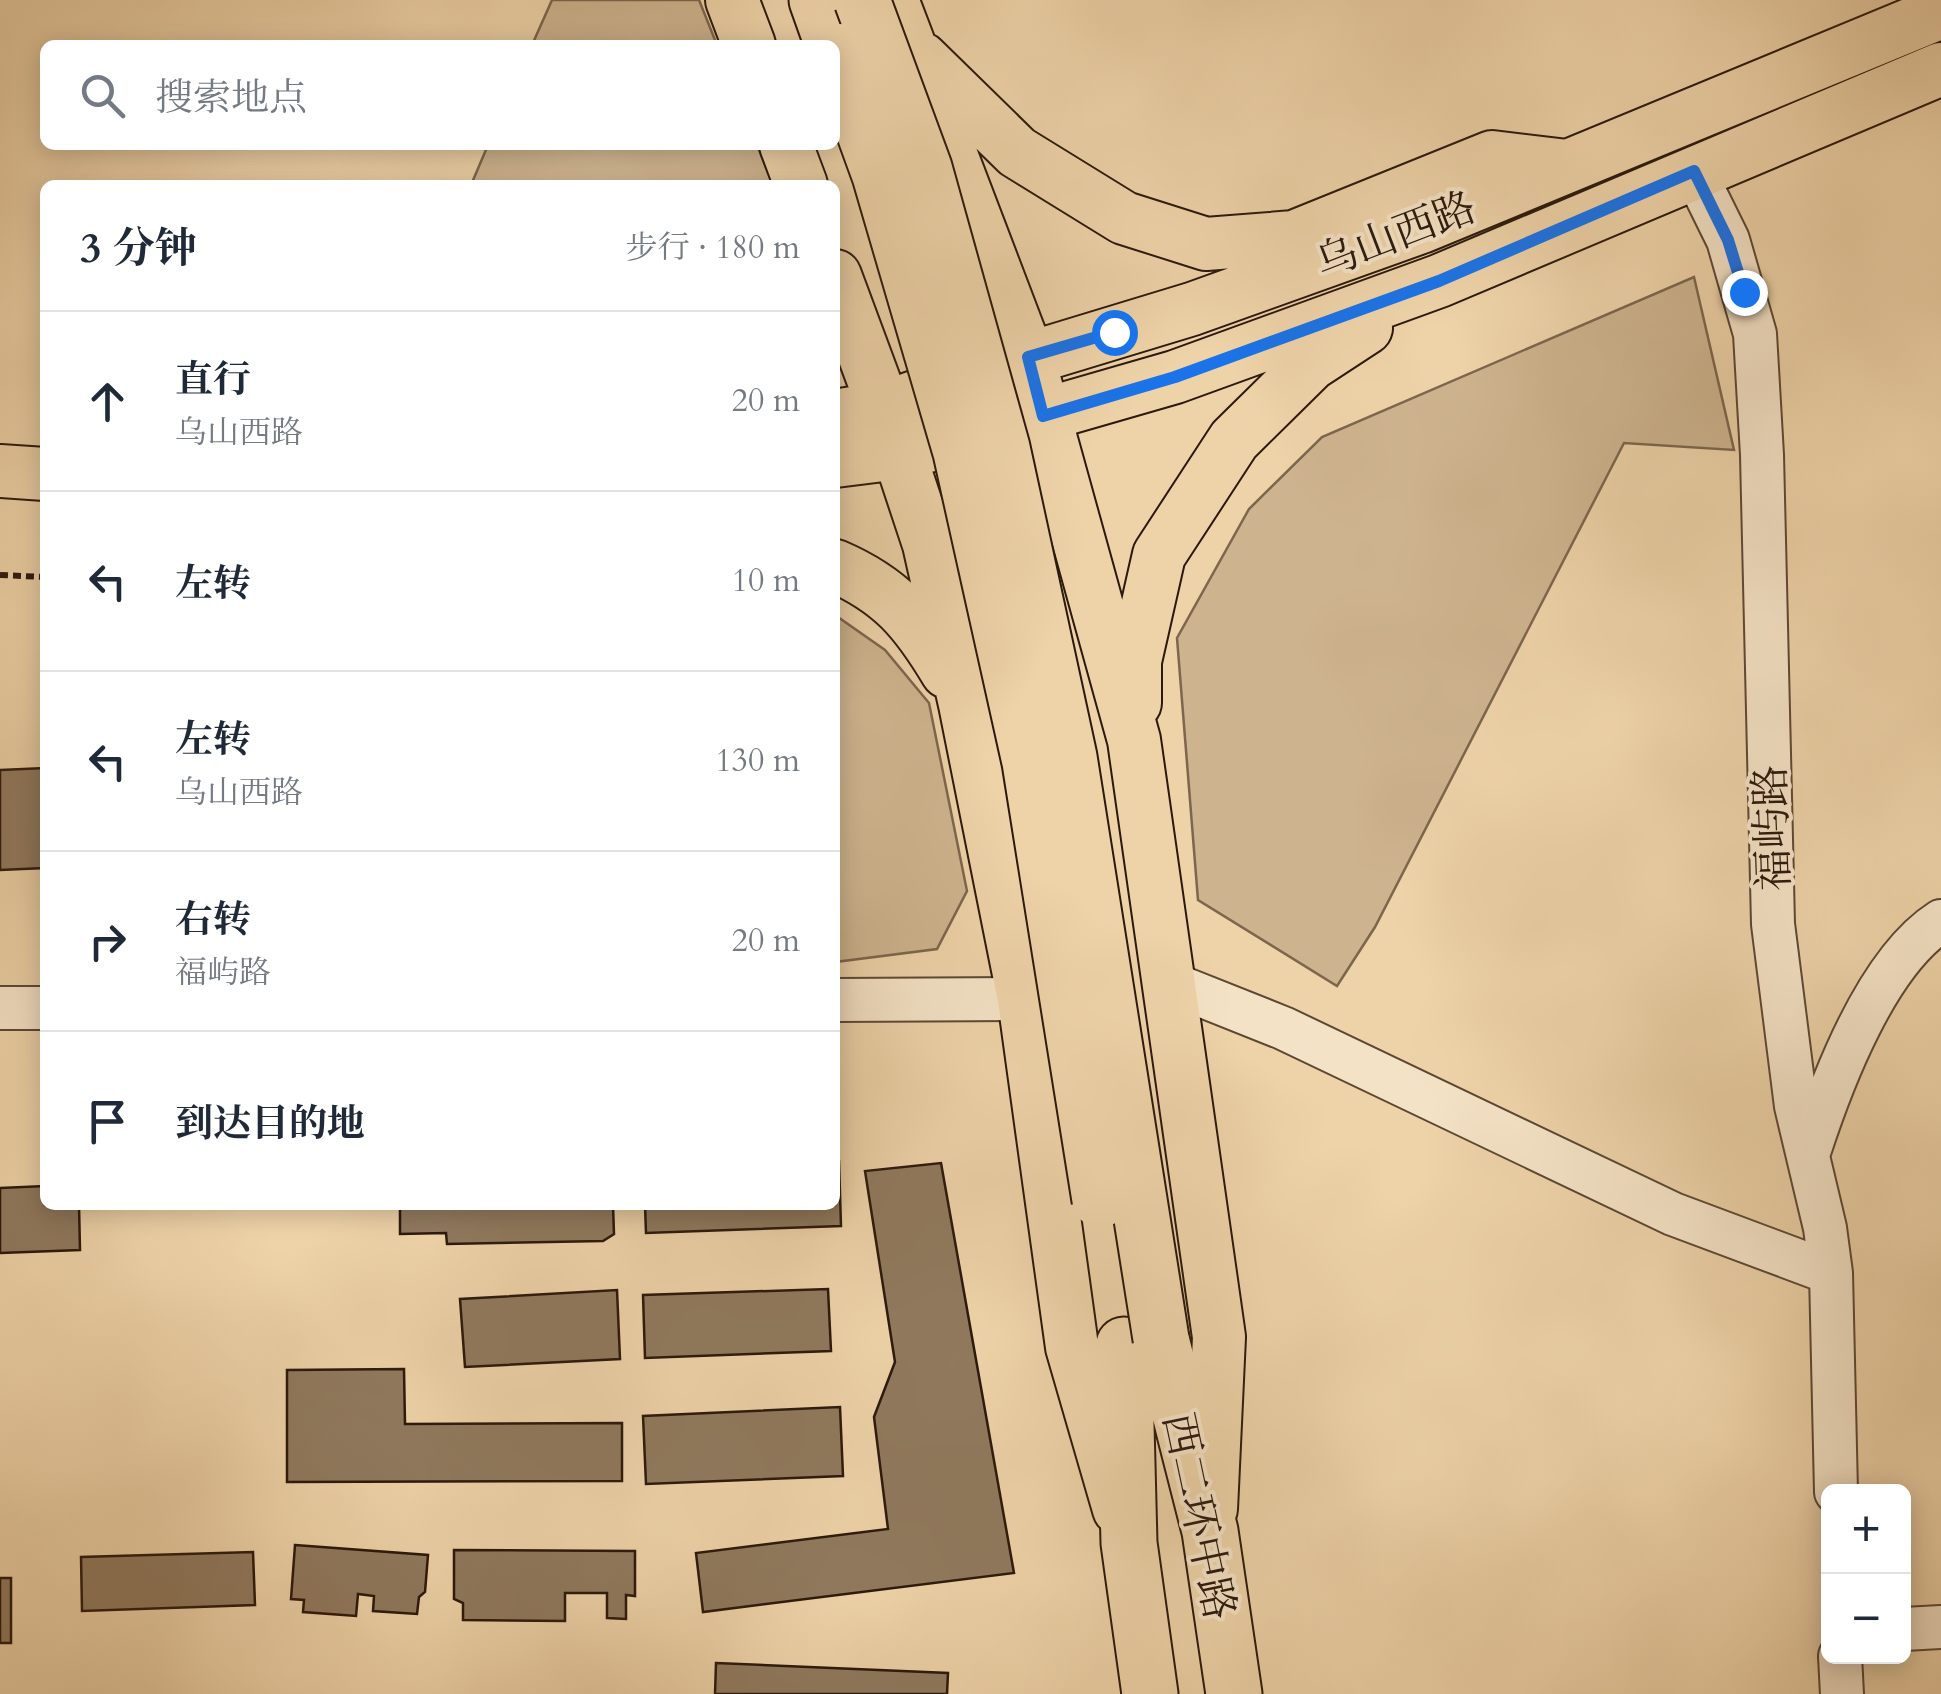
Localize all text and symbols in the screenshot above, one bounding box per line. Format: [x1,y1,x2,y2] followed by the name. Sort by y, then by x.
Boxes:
[40,40,840,150] search box
[75,68,130,123] icon: search
[155,72,307,124] text: 搜索地点
[1307,179,1484,292] street label: 乌山西路
[80,220,197,277] text: 3 分钟
[626,226,800,270] text: 步行 · 180 m
[1722,270,1768,316] route end
[1092,310,1138,356] route start
[175,354,251,406] text: 直行
[80,374,135,429] icon: ahead
[732,379,800,423] text: 20 m
[175,411,303,455] text: 乌山西路
[80,554,135,609] icon: left
[175,558,251,610] text: 左转
[732,559,800,603] text: 10 m
[175,714,251,766] text: 左转
[80,734,135,789] icon: left
[715,739,800,783] text: 130 m
[1742,764,1803,892] street label: 福屿路
[175,771,303,815] text: 乌山西路
[175,894,251,946] text: 右转
[80,914,135,969] icon: right
[732,919,800,963] text: 20 m
[175,951,271,995] text: 福屿路
[80,1094,135,1149] icon: arrive
[175,1098,365,1150] text: 到达目的地
[1149,1408,1248,1625] street label: 西二环中路
[1821,1484,1911,1664] map controls
[1821,1484,1911,1574] button: +
[1821,1574,1911,1664] button: −

